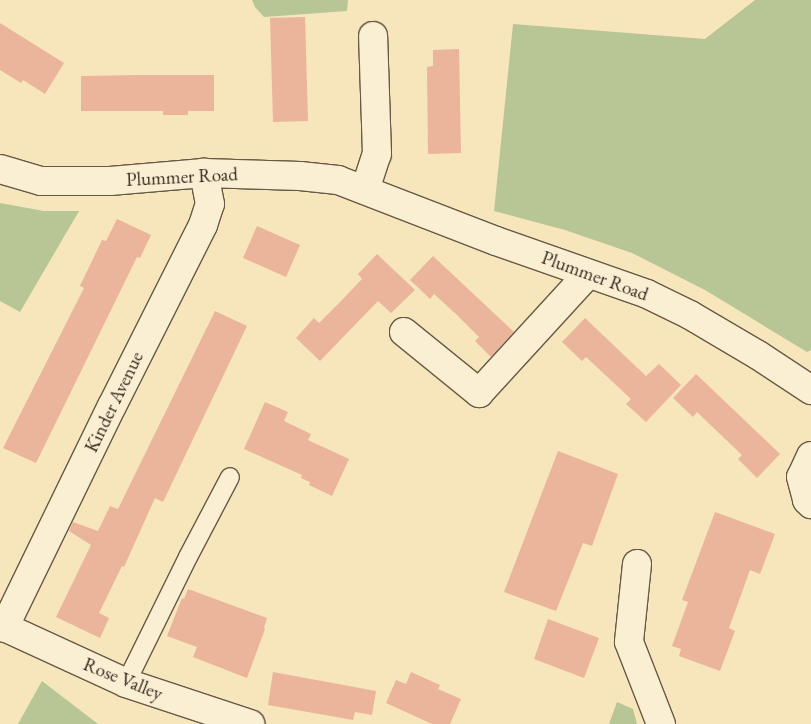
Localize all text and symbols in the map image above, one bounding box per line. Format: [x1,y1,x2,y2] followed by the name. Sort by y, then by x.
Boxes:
[126,163,238,191] street label: Plummer Road
[539,246,651,306] street label: Plummer Road
[80,348,148,456] street label: Kinder Avenue
[80,653,166,705] street label: Rose Valley

